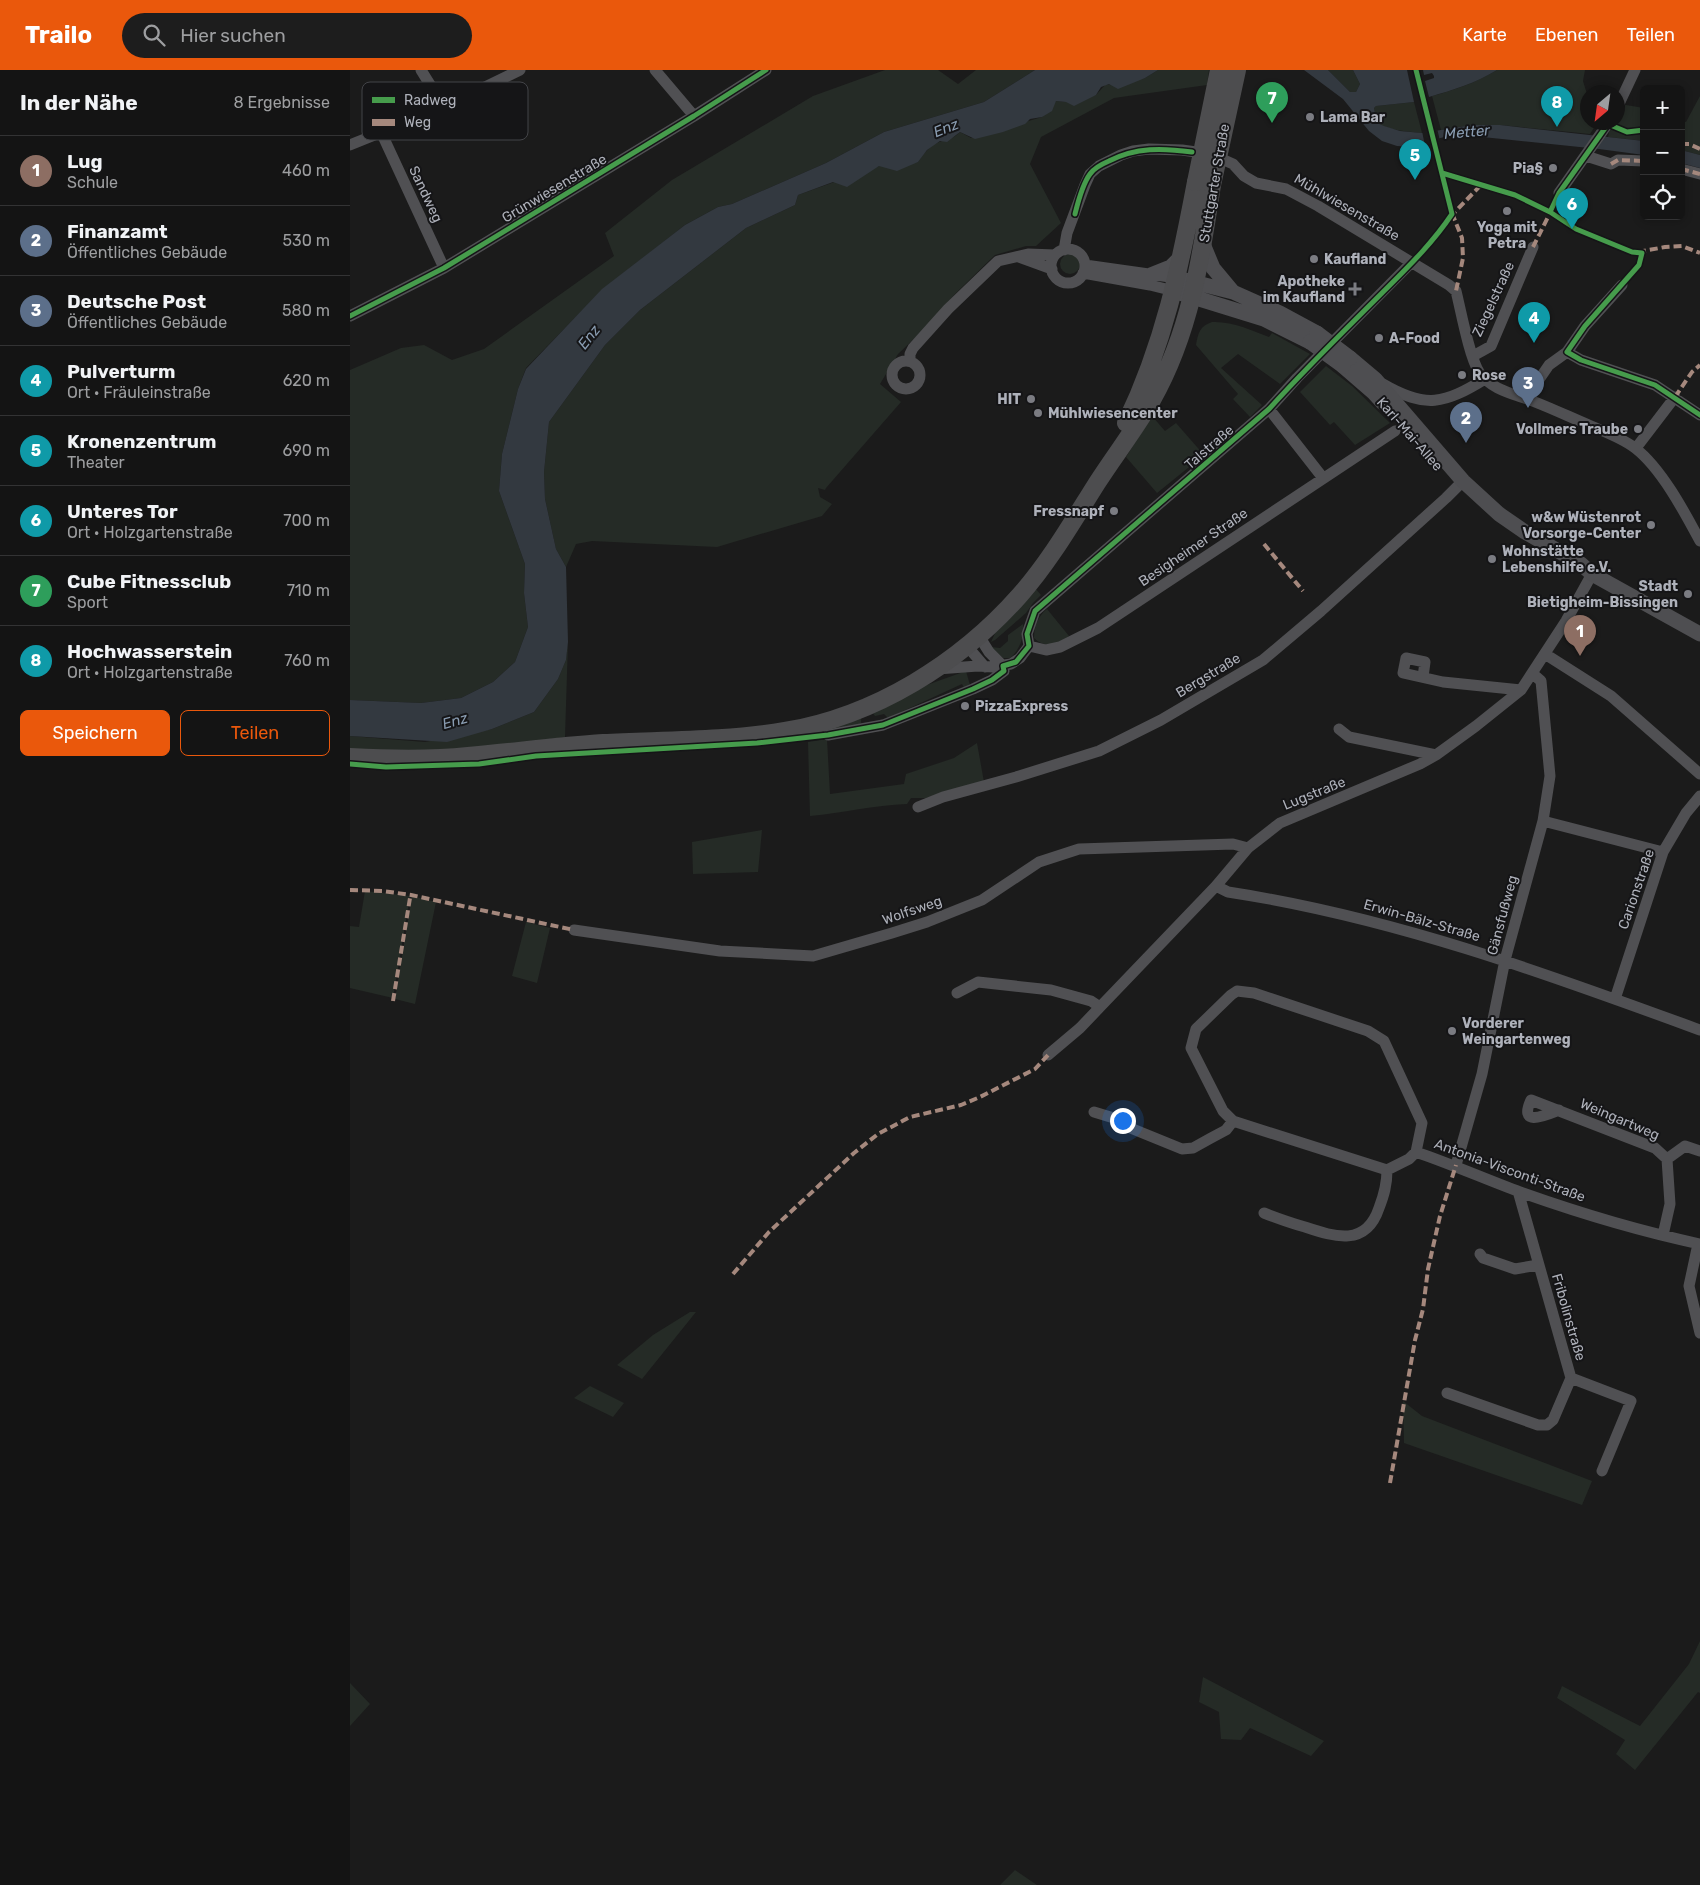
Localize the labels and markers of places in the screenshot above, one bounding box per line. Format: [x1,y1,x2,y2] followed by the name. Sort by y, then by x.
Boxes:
[1256,82,1288,123] pin: 7
[1541,86,1573,127] pin: 8
[1320,109,1386,126] place label: Lama Bar
[1304,111,1316,123] marker: Lama Bar
[1399,139,1431,180] pin: 5
[1513,160,1543,177] place label: Pia§
[1547,162,1559,174] marker: Pia§
[1556,188,1588,229] pin: 6
[1501,205,1513,217] marker: Yoga mit Petra
[1477,219,1538,252] place label: Yoga mit Petra
[1324,251,1387,268] place label: Kaufland
[1308,253,1320,265] marker: Kaufland
[1263,273,1345,306] place label: Apotheke im Kaufland
[1349,283,1361,295] marker: Apotheke im Kaufland
[1518,302,1550,343] pin: 4
[1389,330,1440,347] place label: A-Food
[1373,332,1385,344] marker: A-Food
[1472,367,1506,384] place label: Rose
[1512,367,1544,408] pin: 3
[1456,369,1468,381] marker: Rose
[997,391,1021,408] place label: HIT
[1025,393,1037,405] marker: HIT
[1450,402,1482,443] pin: 2
[1048,405,1178,422] place label: Mühlwiesencenter
[1032,407,1044,419] marker: Mühlwiesencenter
[1516,421,1628,438] place label: Vollmers Traube
[1632,423,1644,435] marker: Vollmers Traube
[1033,503,1105,520] place label: Fressnapf
[1108,505,1120,517] marker: Fressnapf
[1522,509,1642,542] place label: w&w Wüstenrot Vorsorge-Center
[1645,519,1657,531] marker: w&w Wüstenrot Vorsorge-Center
[1502,543,1611,576] place label: Wohnstätte Lebenshilfe e.V.
[1486,553,1498,565] marker: Wohnstätte Lebenshilfe e.V.
[1527,578,1678,611] place label: Stadt Bietigheim-Bissingen
[1682,588,1694,600] marker: Stadt Bietigheim-Bissingen
[1564,615,1596,656] pin: 1
[975,698,1069,715] place label: PizzaExpress
[959,700,971,712] marker: PizzaExpress
[1462,1015,1571,1048] place label: Vorderer Weingartenweg
[1446,1025,1458,1037] marker: Vorderer Weingartenweg

